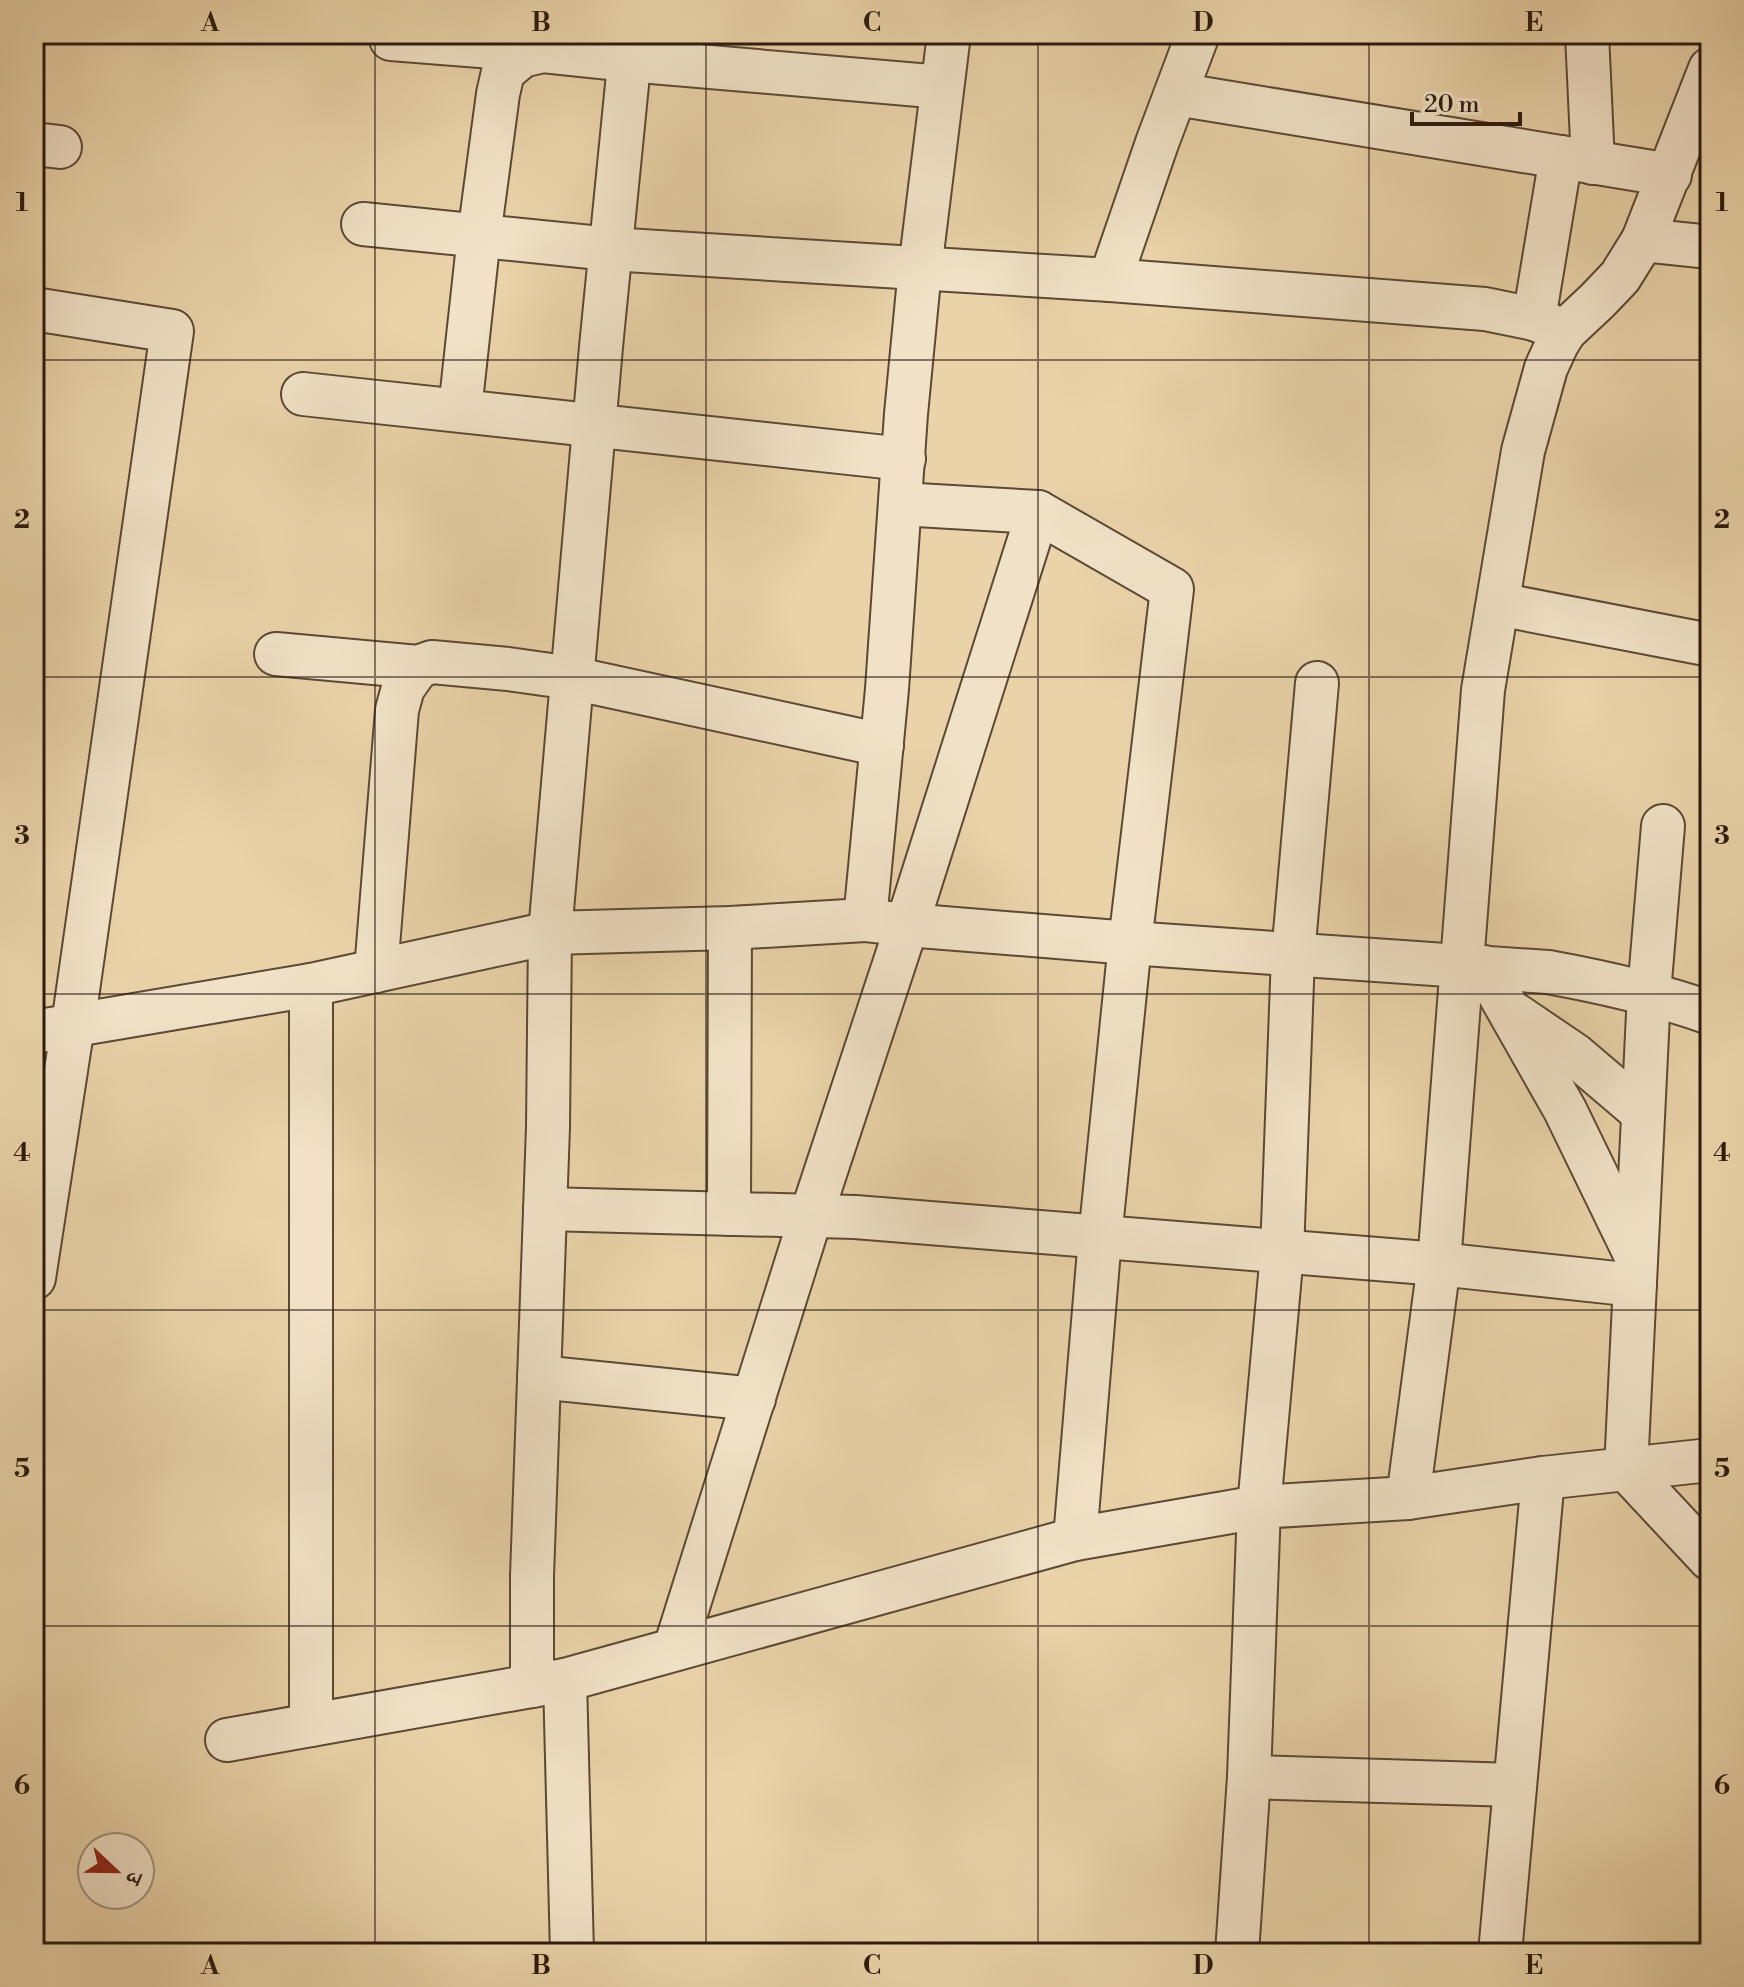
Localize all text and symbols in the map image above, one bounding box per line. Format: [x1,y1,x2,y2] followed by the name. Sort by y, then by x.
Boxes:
[200,7,220,39] text: A
[531,7,551,39] text: B
[863,7,881,39] text: C
[1193,7,1213,39] text: D
[1525,7,1543,39] text: E
[1412,76,1520,126] scale bar
[1424,90,1480,120] text: 20 m
[16,187,29,219] text: 1
[1716,187,1729,219] text: 1
[14,504,30,536] text: 2
[1714,504,1730,536] text: 2
[14,820,30,852] text: 3
[1714,820,1730,852] text: 3
[13,1137,31,1169] text: 4
[1713,1137,1731,1169] text: 4
[14,1453,30,1485] text: 5
[1714,1453,1730,1485] text: 5
[14,1770,30,1802] text: 6
[1714,1770,1730,1802] text: 6
[76,1831,156,1911] north arrow
[118,1866,149,1890] text: उ
[200,1950,220,1982] text: A
[531,1950,551,1982] text: B
[863,1950,881,1982] text: C
[1193,1950,1213,1982] text: D
[1525,1950,1543,1982] text: E

